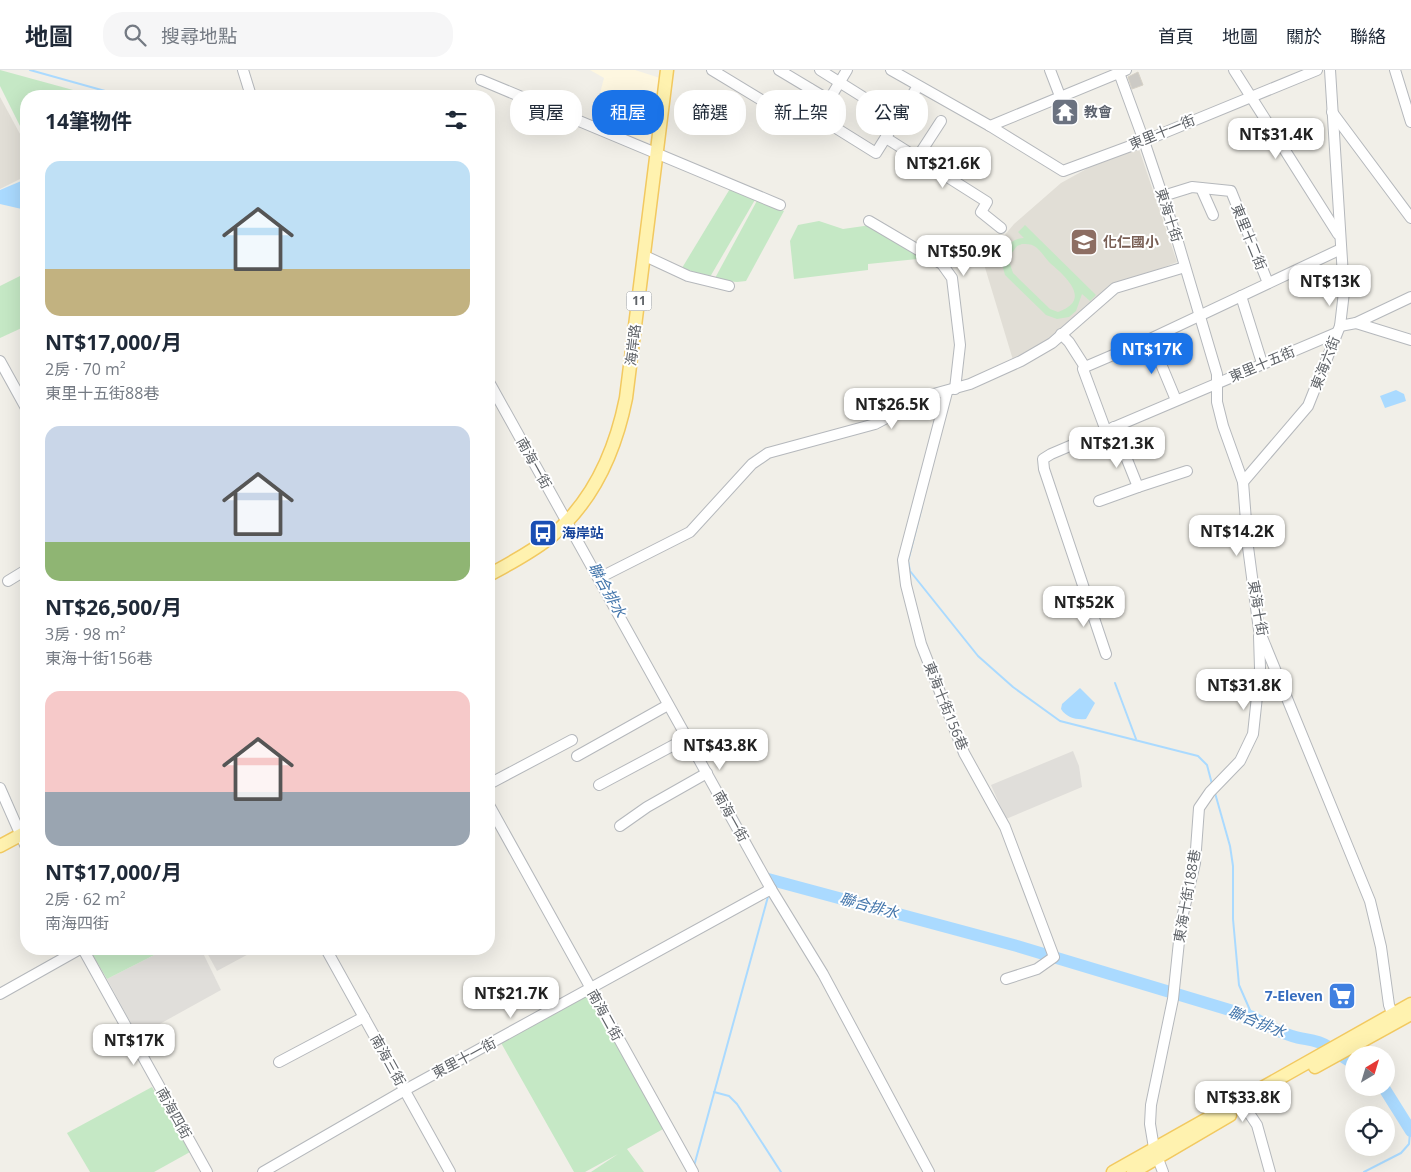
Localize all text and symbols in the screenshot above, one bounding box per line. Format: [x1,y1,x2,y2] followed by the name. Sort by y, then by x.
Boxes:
[103,12,453,57] search box
[25,19,73,52] text: 地圖
[121,21,149,49] icon: search
[161,23,237,49] text: 搜尋地點
[1158,24,1194,48] text: 首頁
[1222,24,1258,48] text: 地圖
[1286,24,1322,48] text: 關於
[1350,24,1386,48] text: 聯絡
[510,90,582,135] chip: 買屋
[592,90,664,135] chip: 租屋
[674,90,746,135] chip: 篩選
[756,90,846,135] chip: 新上架
[856,90,928,135] chip: 公寓
[1050,97,1080,127] temple icon: 教會
[1084,102,1112,121] place label: 教會
[442,106,470,134] icon: filters
[45,107,132,135] text: 14筆物件
[1126,110,1198,153] street label: 東里十一街
[1224,118,1328,160] pin: NT$31.4K
[1239,123,1313,145] text: NT$31.4K
[891,146,995,189] pin: NT$21.6K
[906,152,980,174] text: NT$21.6K
[1152,185,1187,244] street label: 東海十街
[213,194,303,284] icon: home
[1228,201,1271,273] street label: 東里十二街
[1069,227,1099,257] school or university icon: 化仁國小
[1103,232,1159,251] place label: 化仁國小
[912,234,1016,277] pin: NT$50.9K
[927,240,1001,262] text: NT$50.9K
[1289,264,1371,307] pin: NT$13K
[1300,270,1360,292] text: NT$13K
[626,292,652,310] road number: 11
[621,323,644,367] street label: 海岸路
[45,328,182,356] text: NT$17,000/月
[1111,332,1193,375] pin: NT$17K
[1306,333,1343,392] street label: 東海六街
[1122,338,1182,360] text: NT$17K
[1226,341,1298,386] street label: 東里十五街
[45,358,126,380] text: 2房 · 70 m²
[45,382,159,404] text: 東里十五街88巷
[840,388,944,430] pin: NT$26.5K
[855,393,929,415] text: NT$26.5K
[1065,426,1169,469] pin: NT$21.3K
[1080,432,1154,454] text: NT$21.3K
[513,434,556,492] street label: 南海一街
[213,459,303,549] icon: home
[1185,514,1289,557] pin: NT$14.2K
[528,518,558,548] bus stop icon: 海岸站
[1200,520,1274,542] text: NT$14.2K
[562,523,604,542] place label: 海岸站
[585,558,632,621] water label: 聯合排水
[1244,579,1273,637] street label: 東海十街
[1043,586,1125,628] pin: NT$52K
[1054,591,1114,613] text: NT$52K
[45,593,182,621] text: NT$26,500/月
[45,623,126,645] text: 3房 · 98 m²
[45,647,152,669] text: 東海十街156巷
[920,659,973,753] street label: 東海十街156巷
[1192,668,1296,711] pin: NT$31.8K
[1207,674,1281,696] text: NT$31.8K
[213,724,303,814] icon: home
[668,728,772,771] pin: NT$43.8K
[683,734,757,756] text: NT$43.8K
[710,787,753,845] street label: 南海一街
[1169,848,1204,944] street label: 東海十街188巷
[45,858,182,886] text: NT$17,000/月
[45,888,126,910] text: 2房 · 62 m²
[838,888,902,923] water label: 聯合排水
[45,912,109,934] text: 南海四街
[459,976,563,1019] pin: NT$21.7K
[1327,981,1357,1011] supermarket icon: 7-Eleven
[474,982,548,1004] text: NT$21.7K
[584,986,627,1044] street label: 南海二街
[1265,986,1323,1005] place label: 7-Eleven
[1226,1001,1290,1042] water label: 聯合排水
[93,1024,175,1066] pin: NT$17K
[104,1029,164,1051] text: NT$17K
[367,1031,410,1089] street label: 南海三街
[428,1033,499,1082] street label: 東里十一街
[1345,1046,1395,1096] north arrow
[1345,1046,1395,1156] map controls
[1191,1080,1295,1123] pin: NT$33.8K
[153,1084,196,1142] street label: 南海四街
[1206,1086,1280,1108] text: NT$33.8K
[1345,1106,1395,1156] button: locate

